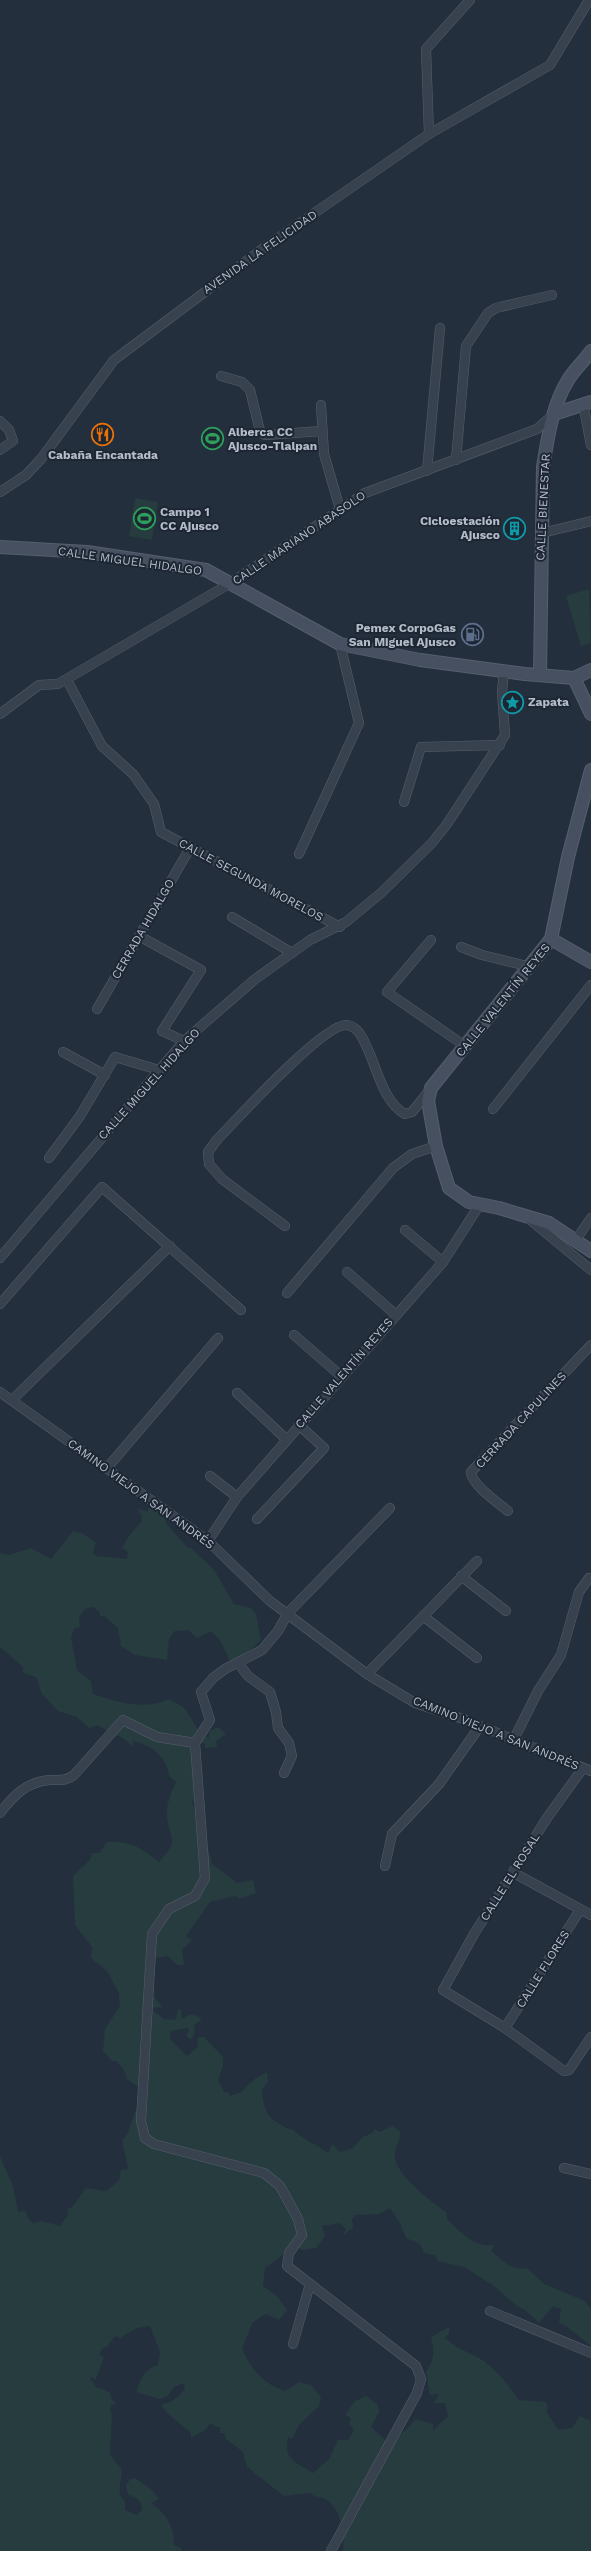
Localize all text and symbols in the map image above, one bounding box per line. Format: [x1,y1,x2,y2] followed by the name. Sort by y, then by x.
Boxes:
[200,207,320,297] street label: AVENIDA LA FELICIDAD
[90,421,116,447] restaurant icon: Cabaña Encantada
[228,425,317,453] place label: Alberca CC Ajusco-Tlalpan
[199,426,225,452] sports icon: Alberca CC Ajusco-Tlalpan
[48,448,158,462] place label: Cabaña Encantada
[533,453,553,561] street label: CALLE BIENESTAR
[230,488,368,588] street label: CALLE MARIANO ABASOLO
[160,505,219,533] place label: Campo 1 CC Ajusco
[131,506,157,532] sports icon: Campo 1 CC Ajusco
[420,514,500,542] place label: Cicloestación Ajusco
[502,515,528,541] building icon: Cicloestación Ajusco
[57,544,203,578] street label: CALLE MIGUEL HIDALGO
[349,621,457,649] place label: Pemex CorpoGas San Miguel Ajusco
[459,622,485,648] fuel station icon: Pemex CorpoGas San Miguel Ajusco
[500,689,526,715] place icon: Zapata
[528,695,569,709] place label: Zapata
[176,836,326,924] street label: CALLE SEGUNDA MORELOS
[109,877,177,981] street label: CERRADA HIDALGO
[453,941,553,1059] street label: CALLE VALENTÍN REYES
[95,1025,203,1143] street label: CALLE MIGUEL HIDALGO
[292,1315,396,1431] street label: CALLE VALENTÍN REYES
[473,1369,569,1471] street label: CERRADA CAPULINES
[65,1436,217,1552] street label: CAMINO VIEJO A SAN ANDRÉS
[411,1693,581,1773] street label: CAMINO VIEJO A SAN ANDRÉS
[477,1831,543,1923] street label: CALLE EL ROSAL
[514,1928,572,2010] street label: CALLE FLORES

